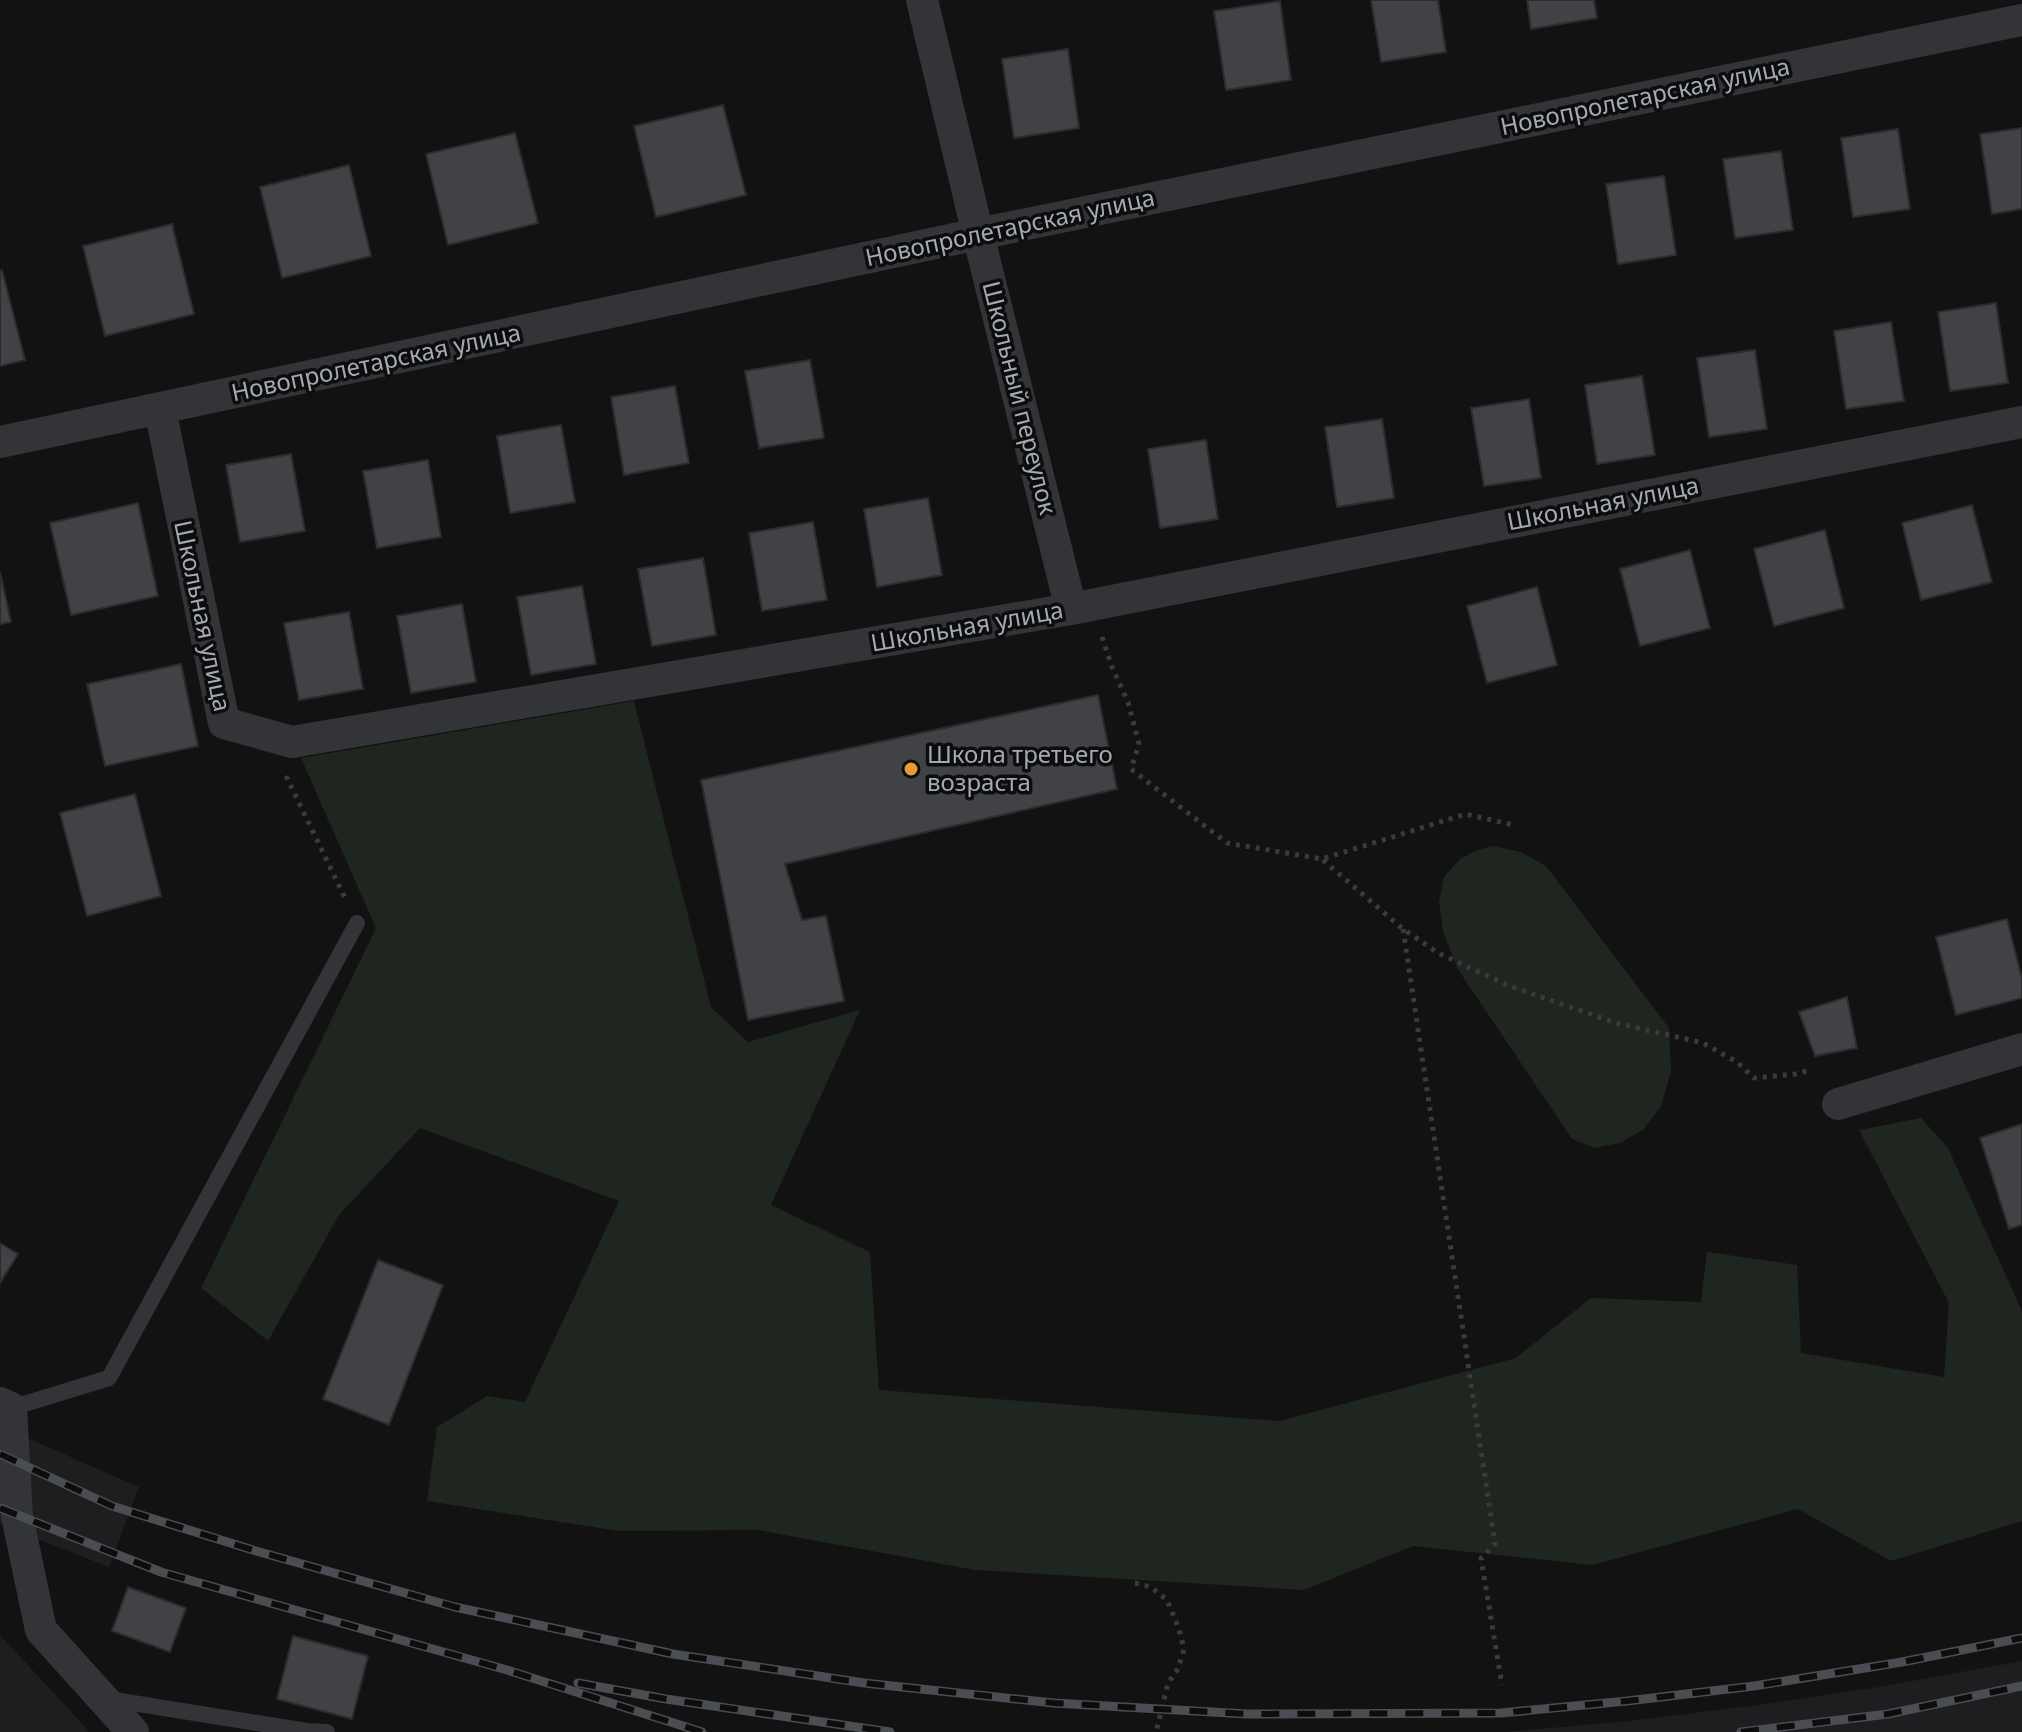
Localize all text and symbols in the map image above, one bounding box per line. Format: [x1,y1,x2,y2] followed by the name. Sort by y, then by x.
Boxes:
[1497,49,1792,142] street label: Новопролетарская улица
[862,180,1157,273] street label: Новопролетарская улица
[975,277,1066,518] street label: Школьный переулок
[228,315,523,408] street label: Новопролетарская улица
[1504,468,1701,537] street label: Школьная улица
[167,517,240,714] street label: Школьная улица
[868,592,1066,659] street label: Школьная улица
[927,737,1113,798] place label: Школа третьего возраста
[902,760,920,778] marker: Школа третьего возраста

